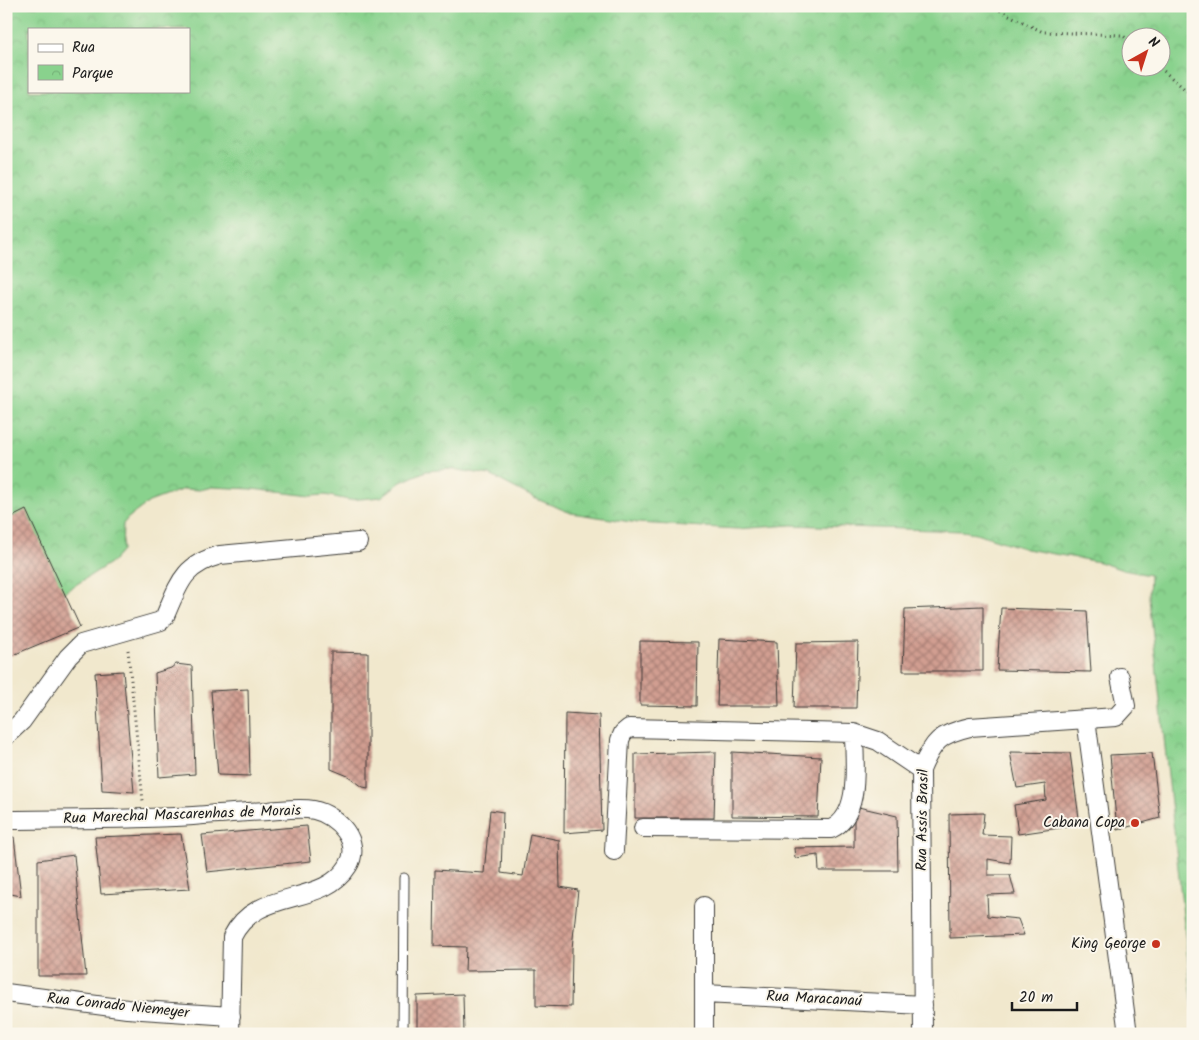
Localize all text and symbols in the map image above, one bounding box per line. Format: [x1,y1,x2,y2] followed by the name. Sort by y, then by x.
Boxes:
[28,28,190,92] legend
[1122,28,1172,78] north arrow
[1143,31,1164,54] text: N
[72,36,95,60] text: Rua
[72,62,113,86] text: Parque
[910,768,936,871] street label: Rua Assis Brasil
[63,799,302,831] street label: Rua Marechal Mascarenhas de Morais
[1043,811,1125,835] place label: Cabana Copa
[1129,817,1141,829] marker: Cabana Copa
[1071,932,1146,956] place label: King George
[1150,938,1162,950] marker: King George
[1012,980,1076,1012] scale bar
[766,985,863,1014] street label: Rua Maracanaú
[1019,986,1053,1010] text: 20 m
[46,987,191,1026] street label: Rua Conrado Niemeyer

